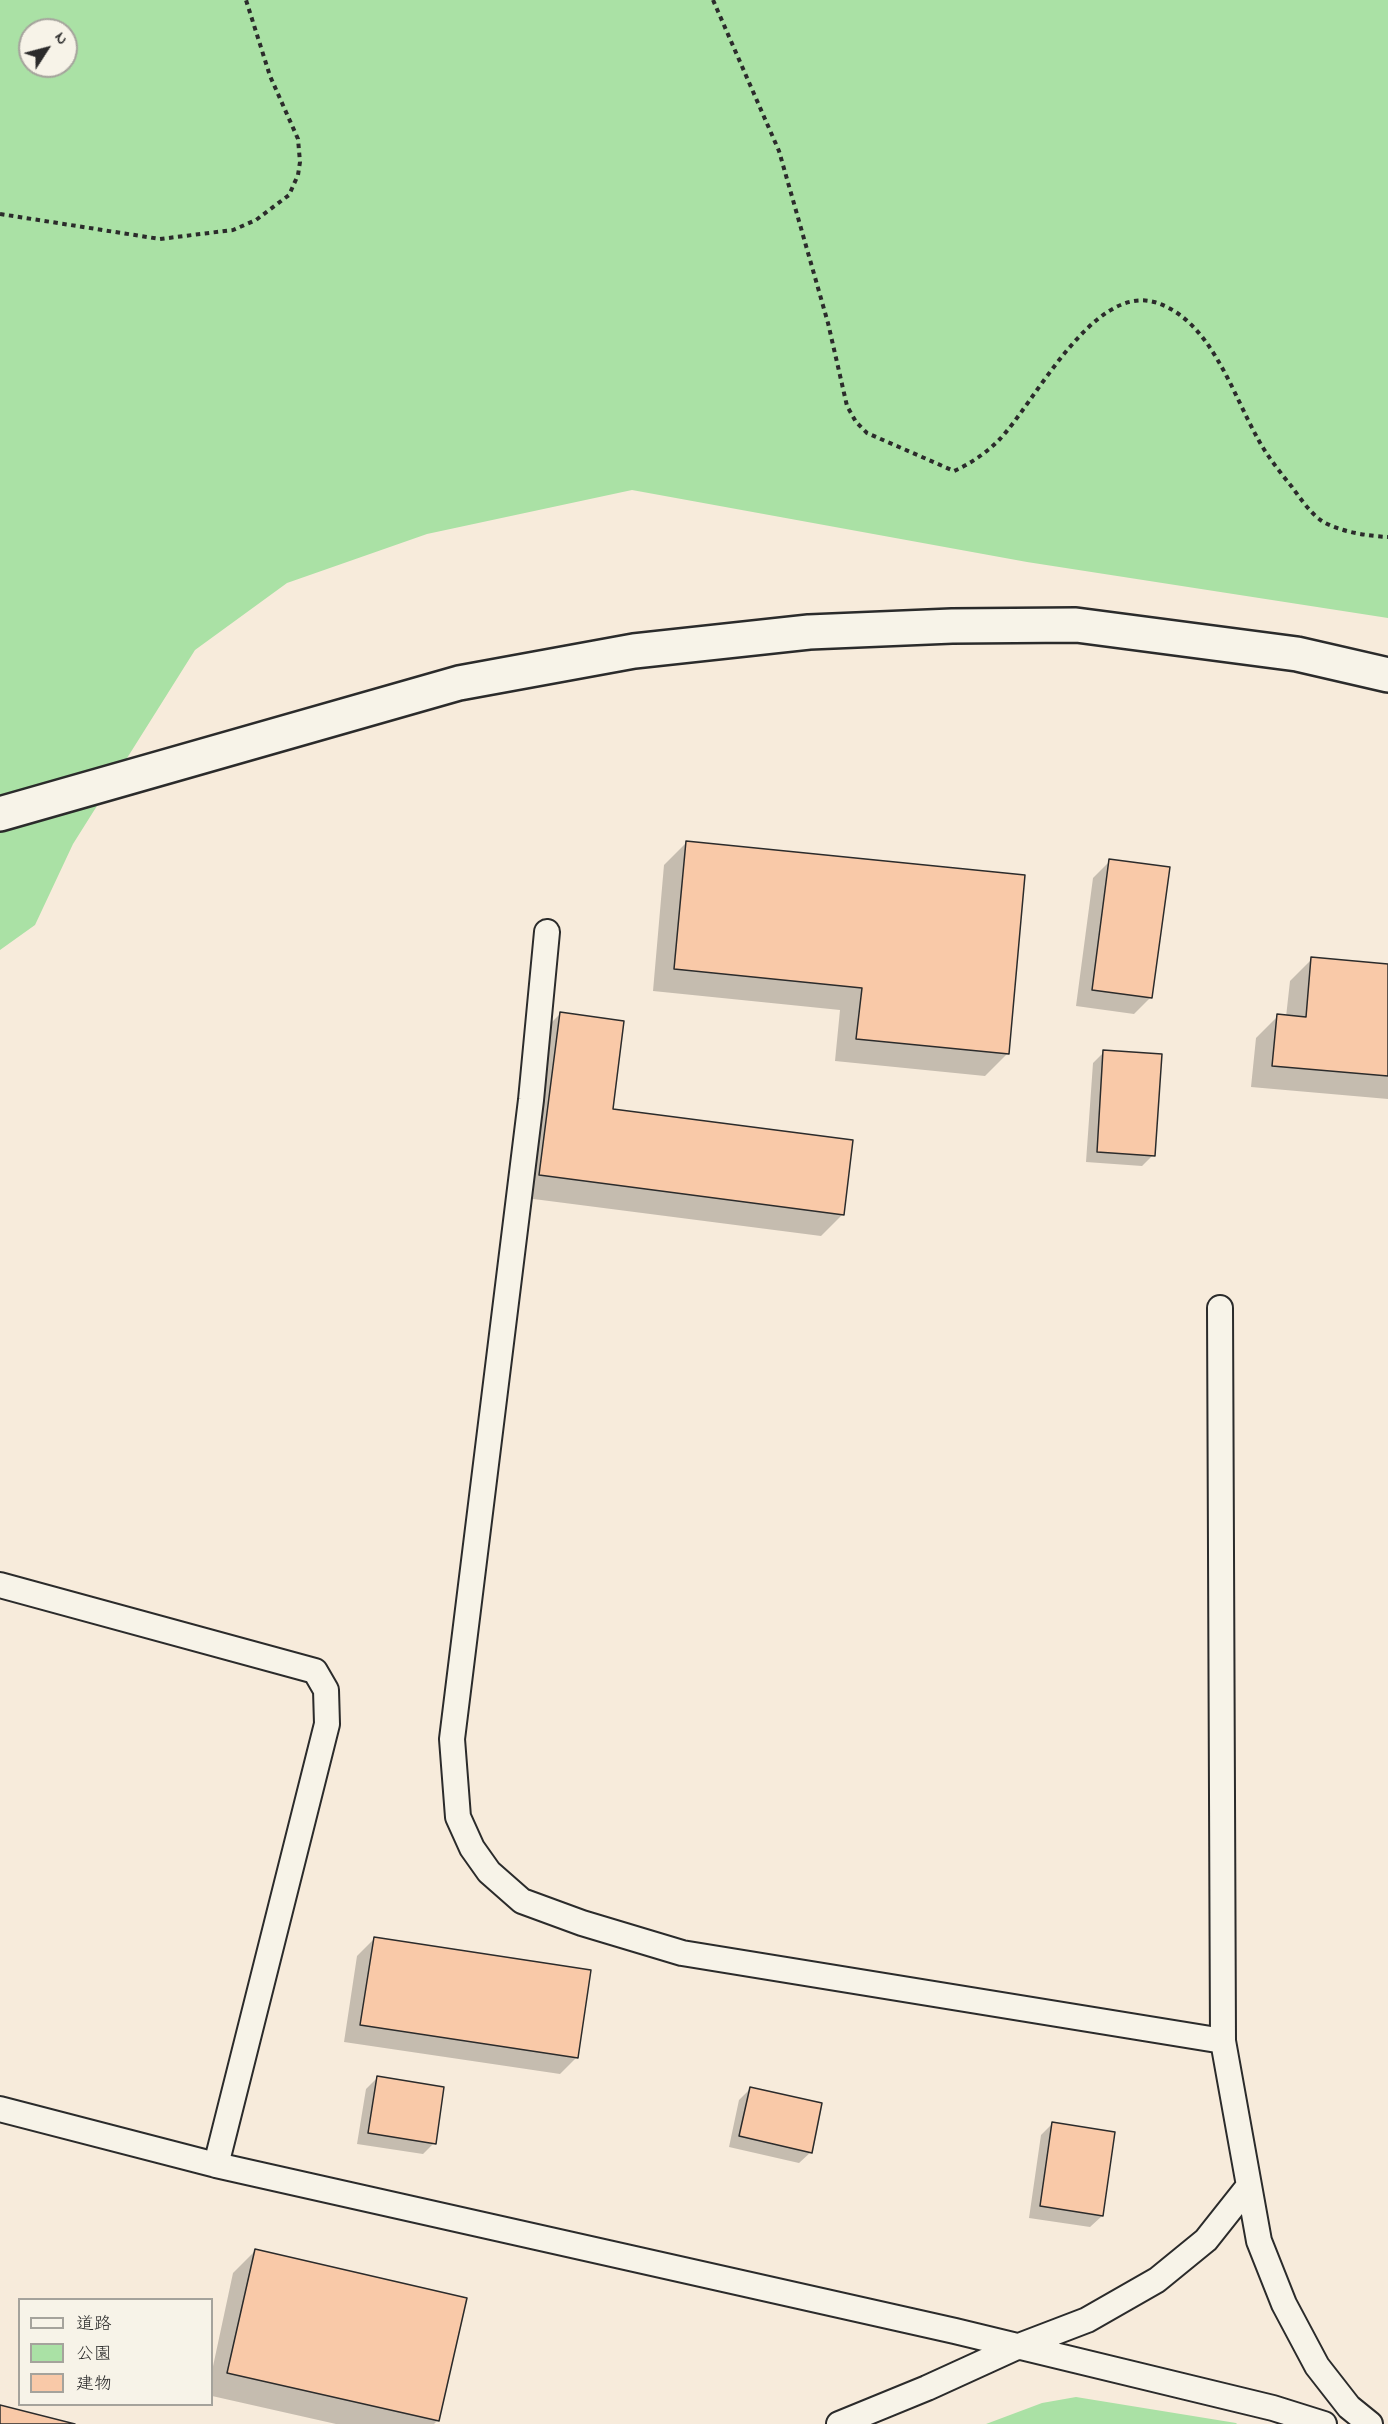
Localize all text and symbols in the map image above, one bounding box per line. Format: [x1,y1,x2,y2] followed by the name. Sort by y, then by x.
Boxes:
[18,18,78,78] north arrow
[48,27,74,50] text: N
[18,2298,213,2406] legend
[76,2312,112,2338] text: 道路
[76,2342,112,2368] text: 公園
[76,2372,112,2398] text: 建物

